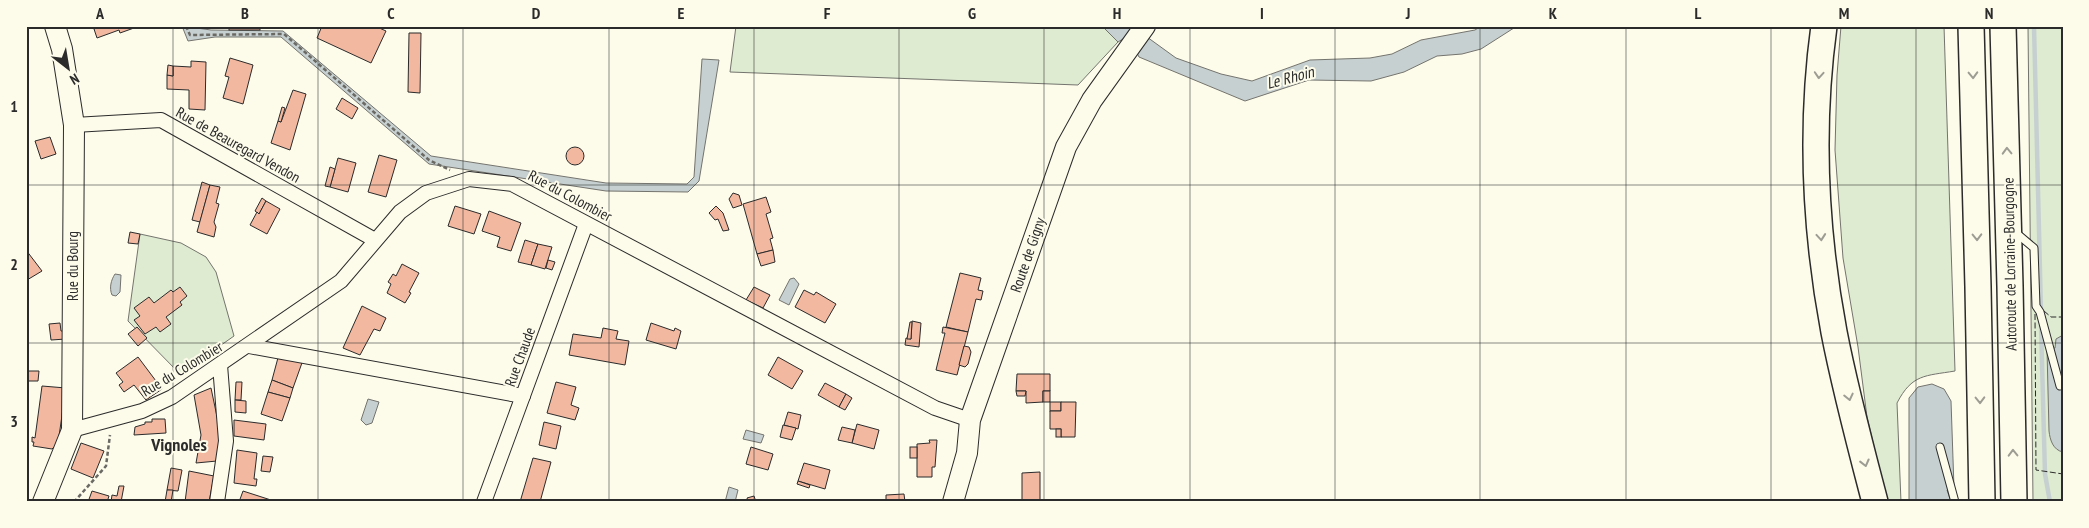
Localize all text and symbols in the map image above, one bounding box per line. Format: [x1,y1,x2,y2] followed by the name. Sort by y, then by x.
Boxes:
[95,3,105,23] text: A
[241,3,249,23] text: B
[387,3,395,23] text: C
[532,3,541,23] text: D
[678,3,685,23] text: E
[824,3,831,23] text: F
[968,3,976,23] text: G
[1113,3,1121,23] text: H
[1260,3,1264,23] text: I
[1405,3,1410,23] text: J
[1549,3,1558,23] text: K
[1695,3,1702,23] text: L
[1839,3,1849,23] text: M
[1985,3,1993,23] text: N
[42,42,92,92] north arrow
[1264,61,1317,93] water label: Le Rhoin
[67,69,83,89] text: N
[1813,71,1824,79] one-way arrow
[1967,71,1978,79] one-way arrow
[10,96,18,116] text: 1
[173,102,304,187] street label: Rue de Beauregard Vendon
[2002,146,2012,154] one-way arrow
[525,166,616,226] street label: Rue du Colombier
[1998,177,2021,351] street label: Autoroute de Lorraine-Bourgogne
[1006,214,1049,295] street label: Route de Gigny
[63,231,82,301] street label: Rue du Bourg
[1815,233,1826,241] one-way arrow
[1972,234,1982,242] one-way arrow
[10,254,18,274] text: 2
[500,325,539,389] street label: Rue Chaude
[137,336,227,400] street label: Rue du Colombier
[1843,392,1854,401] one-way arrow
[1975,396,1985,404] one-way arrow
[10,411,18,431] text: 3
[150,433,207,456] district label: Vignoles
[2008,449,2018,456] one-way arrow
[1859,458,1870,467] one-way arrow

